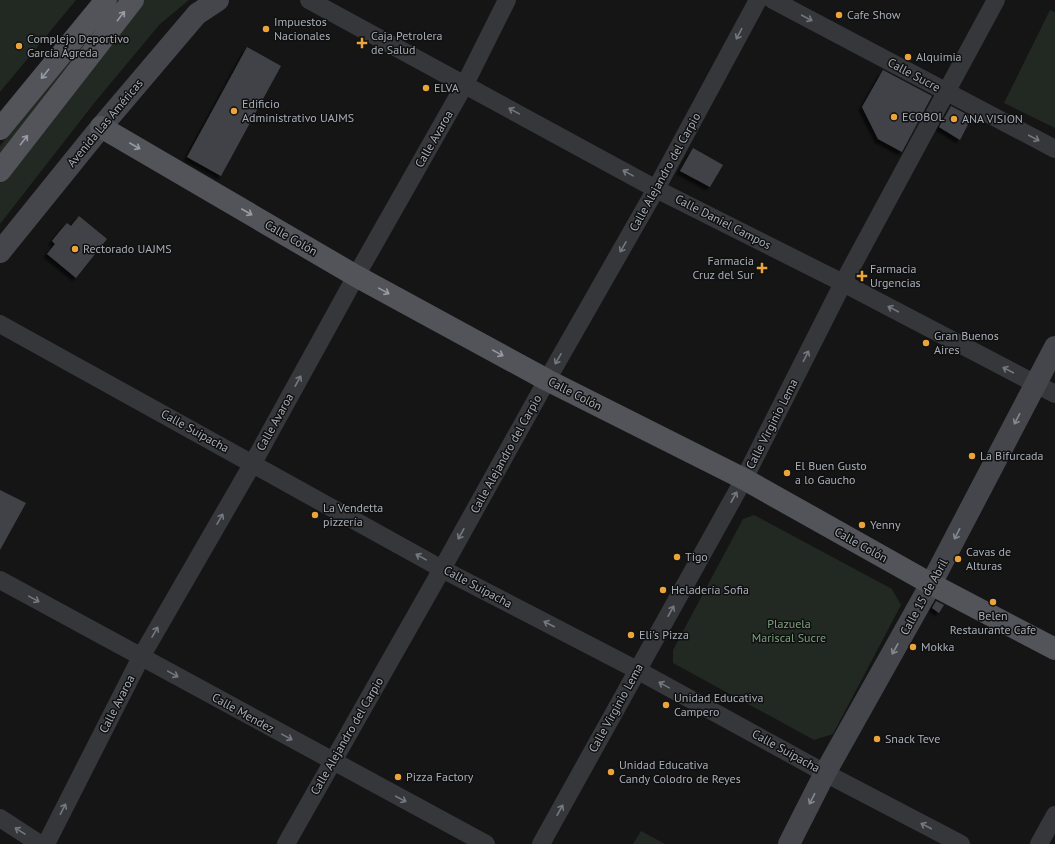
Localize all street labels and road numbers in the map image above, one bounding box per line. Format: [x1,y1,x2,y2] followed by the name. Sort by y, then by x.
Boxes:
[885,54,943,95] street label: Calle Sucre
[63,76,146,170] street label: Avenida Las Américas
[411,108,456,170] street label: Calle Avaroa
[626,110,703,234] street label: Calle Alejandro del Carpio
[673,191,774,252] street label: Calle Daniel Campos
[262,217,320,259] street label: Calle Colón
[546,374,605,413] street label: Calle Colón
[742,376,801,471] street label: Calle Virginio Lema
[253,390,296,453] street label: Calle Avaroa
[467,392,544,516] street label: Calle Alejandro del Carpio
[159,406,232,455] street label: Calle Suipacha
[832,524,890,565] street label: Calle Colón
[896,556,951,638] street label: Calle 15 de Abril
[441,562,515,611] street label: Calle Suipacha
[585,661,646,755] street label: Calle Virginio Lema
[95,672,138,735] street label: Calle Avaroa
[307,674,386,797] street label: Calle Alejandro del Carpio
[209,689,277,736] street label: Calle Mendez
[750,726,823,775] street label: Calle Suipacha

